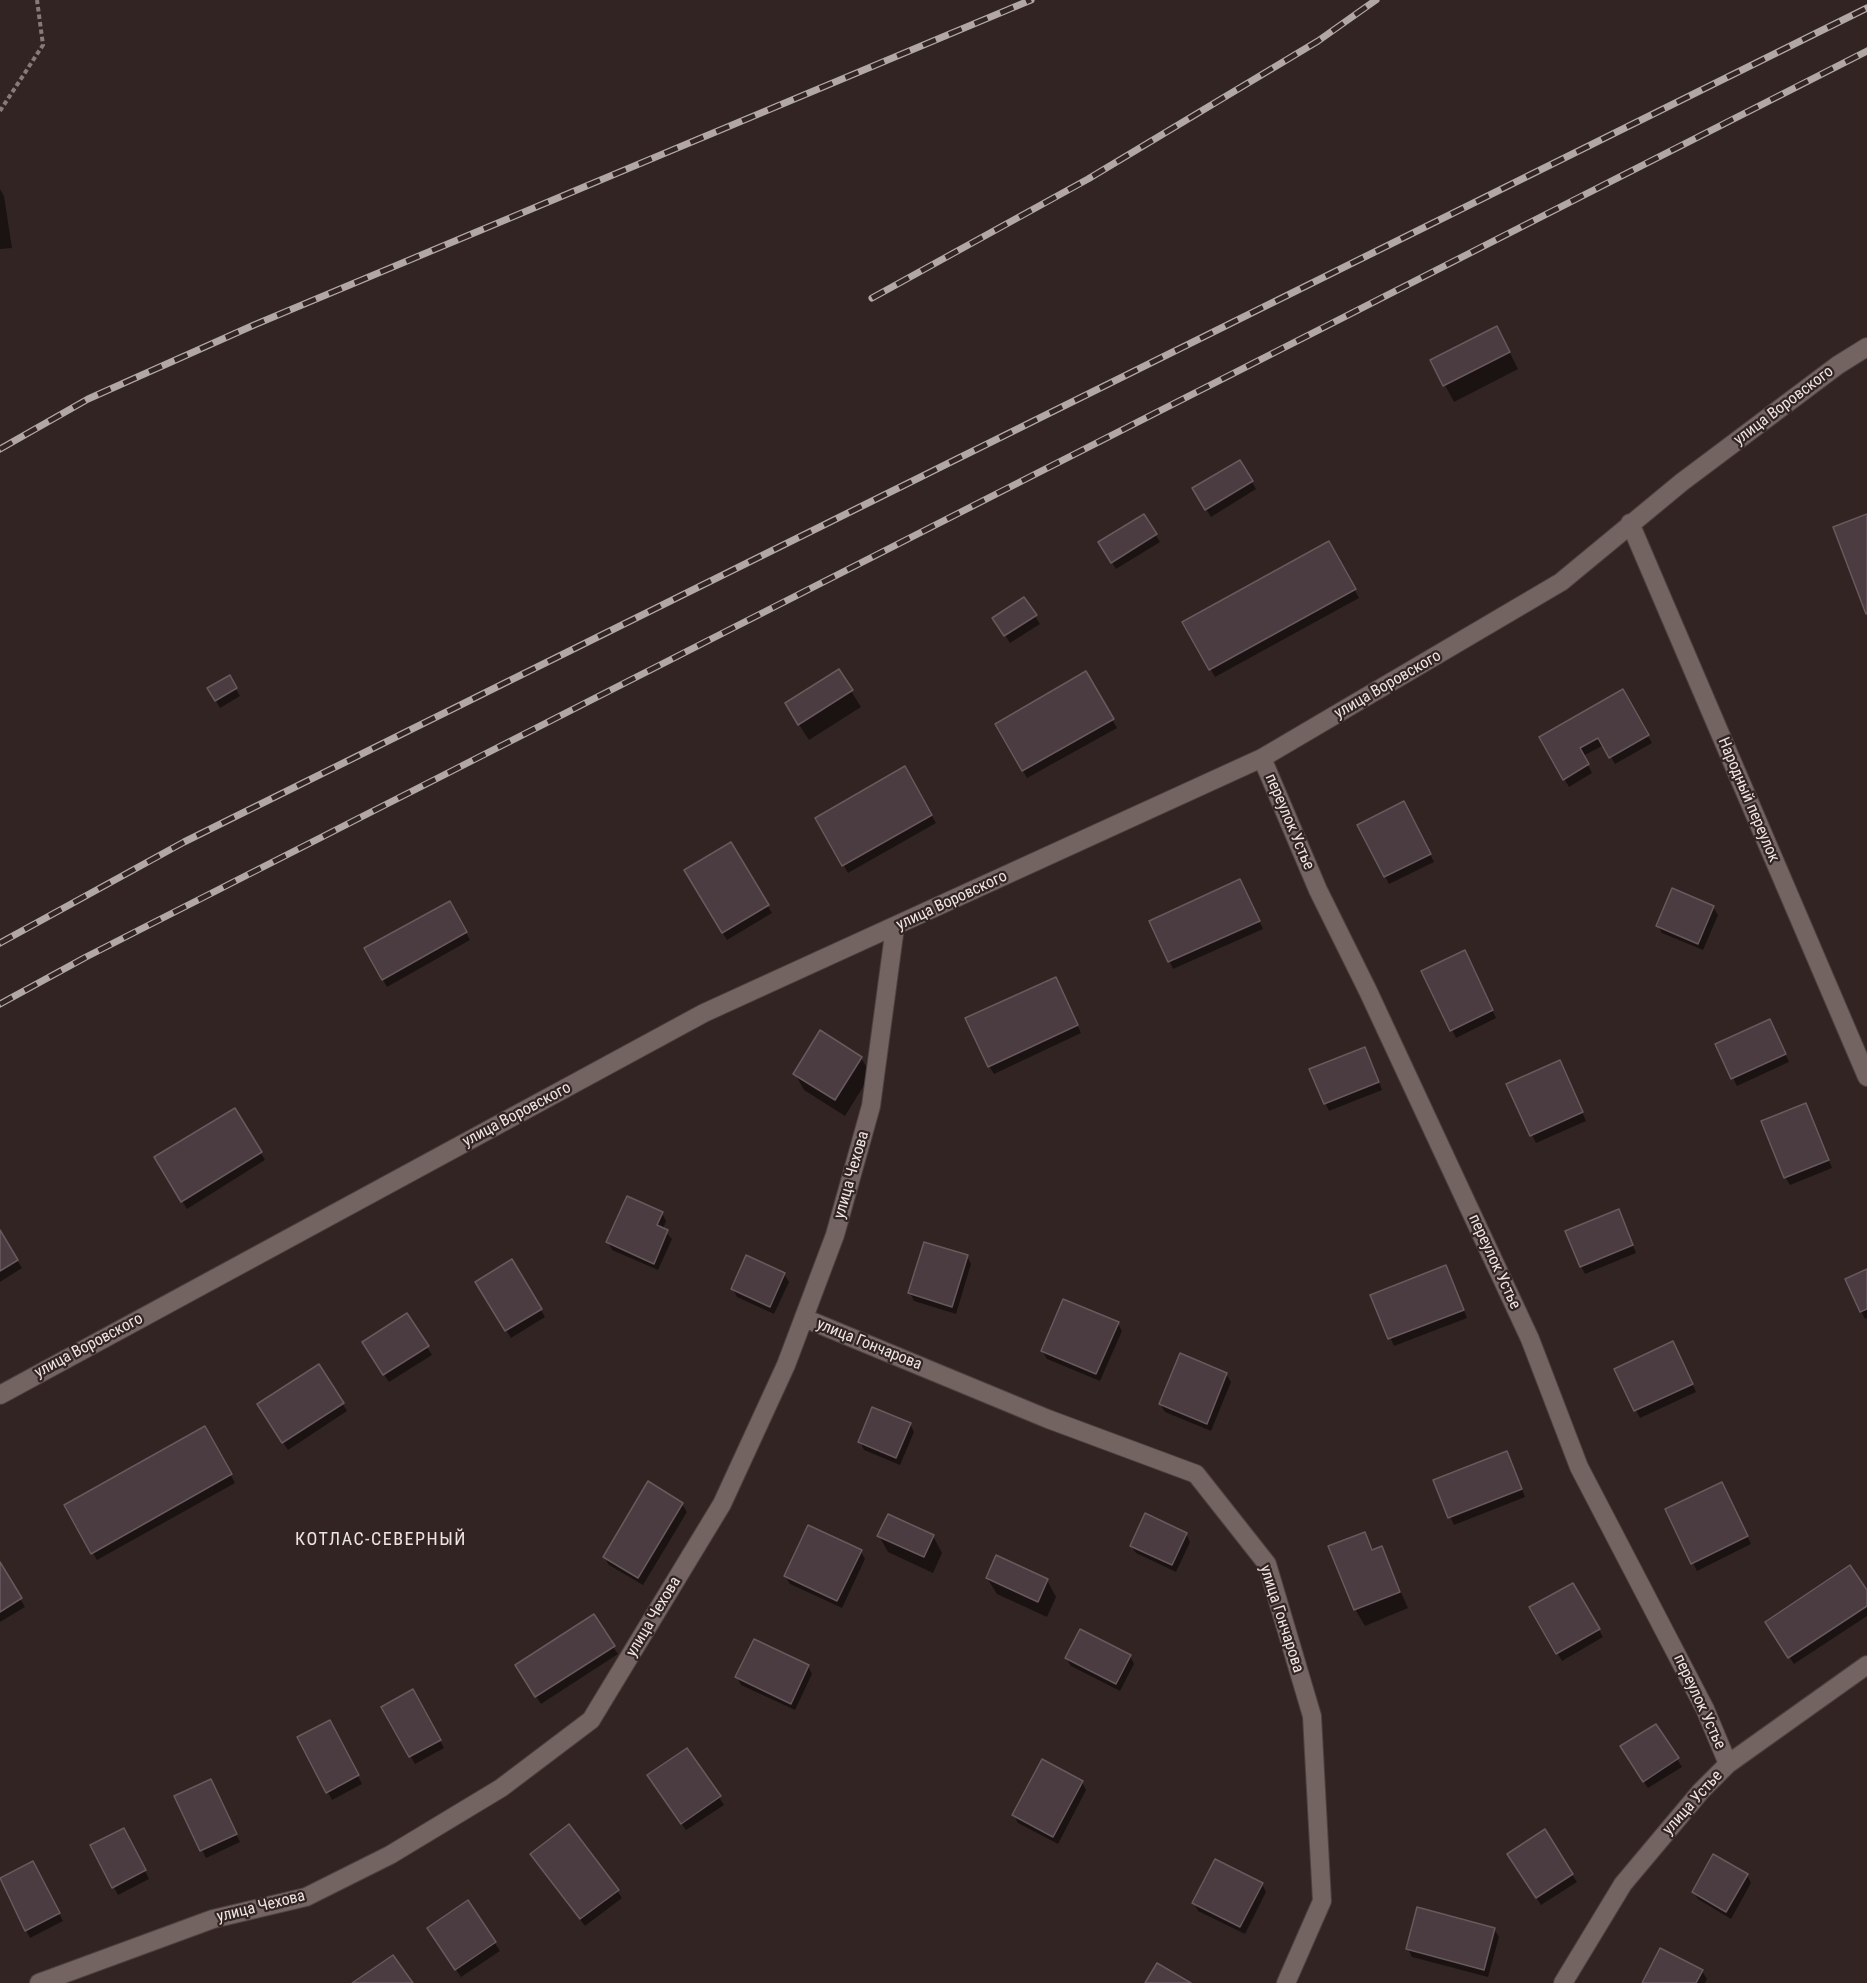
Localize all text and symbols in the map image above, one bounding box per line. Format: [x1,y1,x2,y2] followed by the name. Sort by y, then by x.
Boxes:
[1730,362,1838,450] street label: улица Воровского
[1331,647,1445,723] street label: улица Воровского
[1713,735,1783,865] street label: Народный переулок
[1260,771,1318,873] street label: переулок Устье
[894,867,1010,935] street label: улица Воровского
[460,1078,574,1152] street label: улица Воровского
[830,1129,874,1221] street label: улица Чехова
[1464,1212,1524,1312] street label: переулок Устье
[32,1309,146,1383] street label: улица Воровского
[814,1315,924,1375] street label: улица Гончарова
[295,1529,467,1551] district label: КОТЛАС-СЕВЕРНЫЙ
[1255,1563,1307,1675] street label: улица Гончарова
[623,1573,685,1661] street label: улица Чехова
[1669,1652,1729,1752] street label: переулок Устье
[1659,1767,1727,1839] street label: улица Устье
[215,1887,307,1927] street label: улица Чехова

